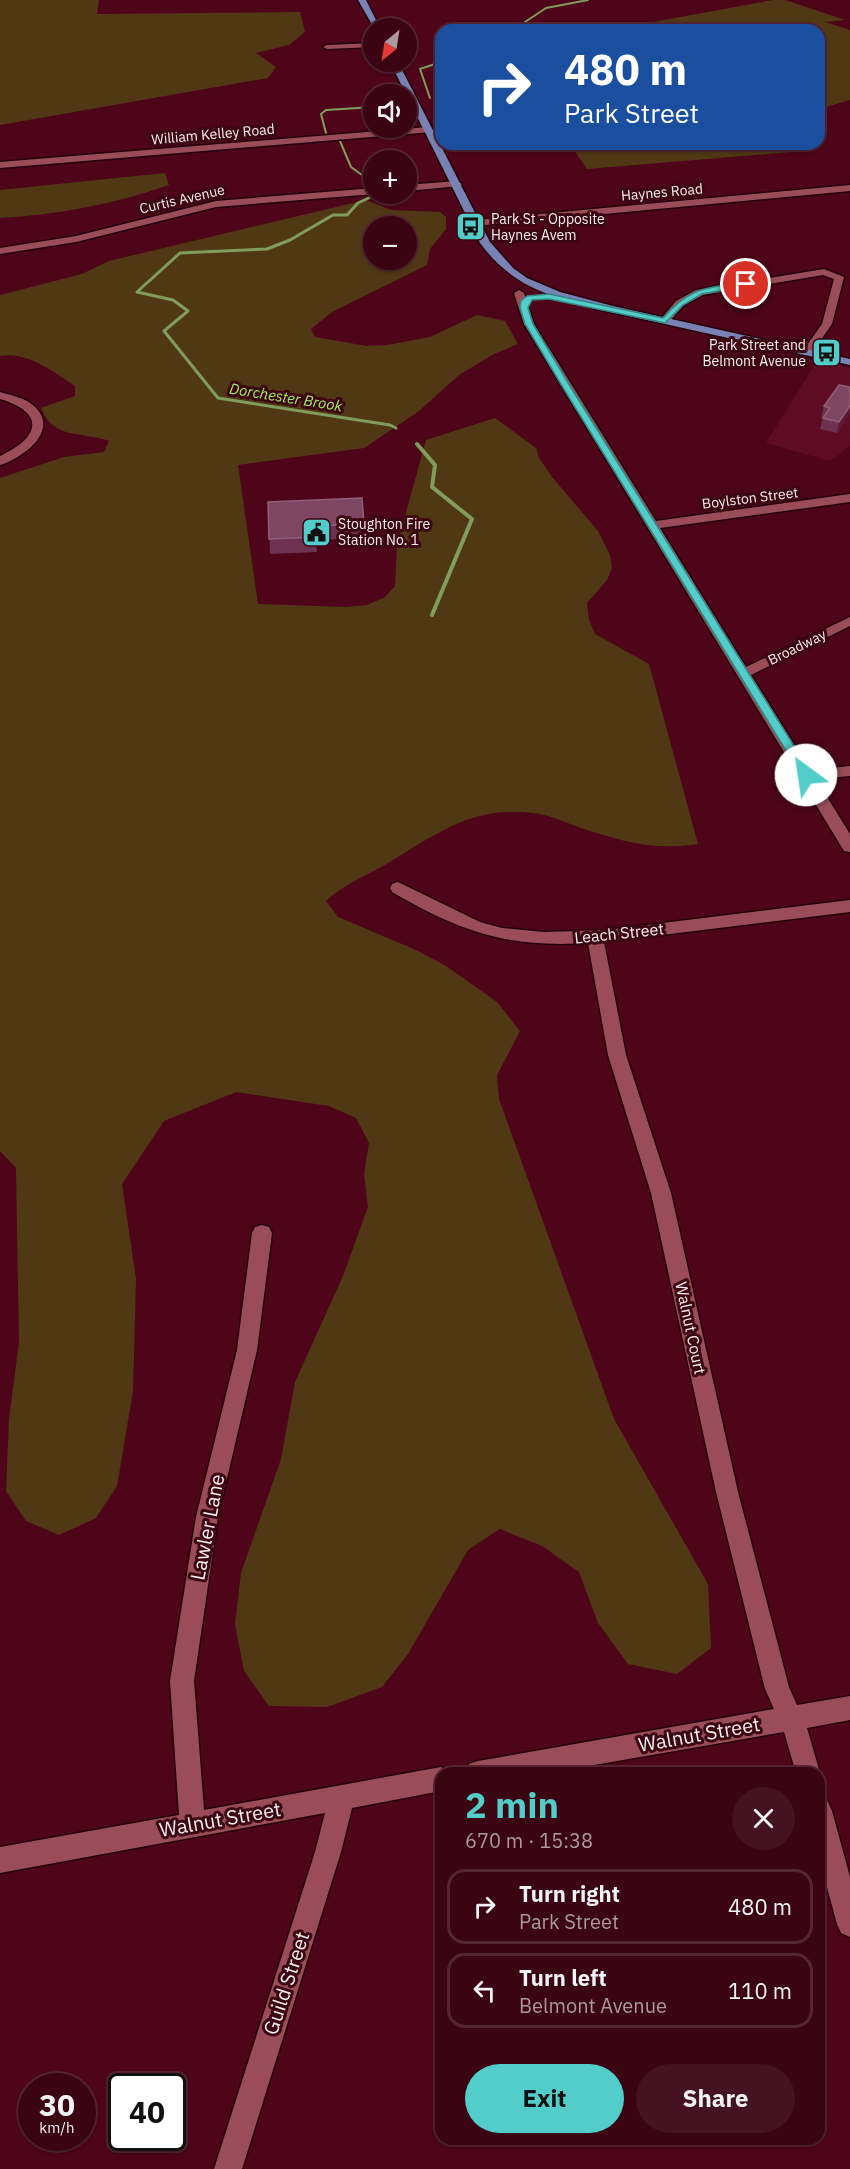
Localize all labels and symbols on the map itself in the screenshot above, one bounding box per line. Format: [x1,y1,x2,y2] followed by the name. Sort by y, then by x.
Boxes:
[363,18,417,72] north arrow
[151,120,275,148] street label: William Kelley Road
[620,179,704,205] street label: Haynes Road
[138,180,227,218] street label: Curtis Avenue
[491,210,605,244] place label: Park St - Opposite Haynes Avem
[454,211,486,243] bus stop icon: Park St - Opposite Haynes Avem
[720,258,771,309] pin
[702,336,806,370] place label: Park Street and Belmont Avenue
[811,337,843,369] bus stop icon: Park Street and Belmont Avenue
[228,379,344,415] water label: Dorchester Brook
[701,483,799,513] street label: Boylston Street
[338,515,430,549] place label: Stoughton Fire Station No. 1
[301,516,333,548] public building icon: Stoughton Fire Station No. 1
[765,625,829,669] street label: Broadway
[774,743,838,807] position arrow
[573,918,665,948] street label: Leach Street
[671,1280,711,1376] street label: Walnut Court
[183,1472,231,1582] street label: Lawler Lane
[636,1710,762,1758] street label: Walnut Street
[157,1795,283,1843] street label: Walnut Street
[257,1928,315,2038] street label: Guild Street
[108,2073,186,2151] speed limit sign: 40

